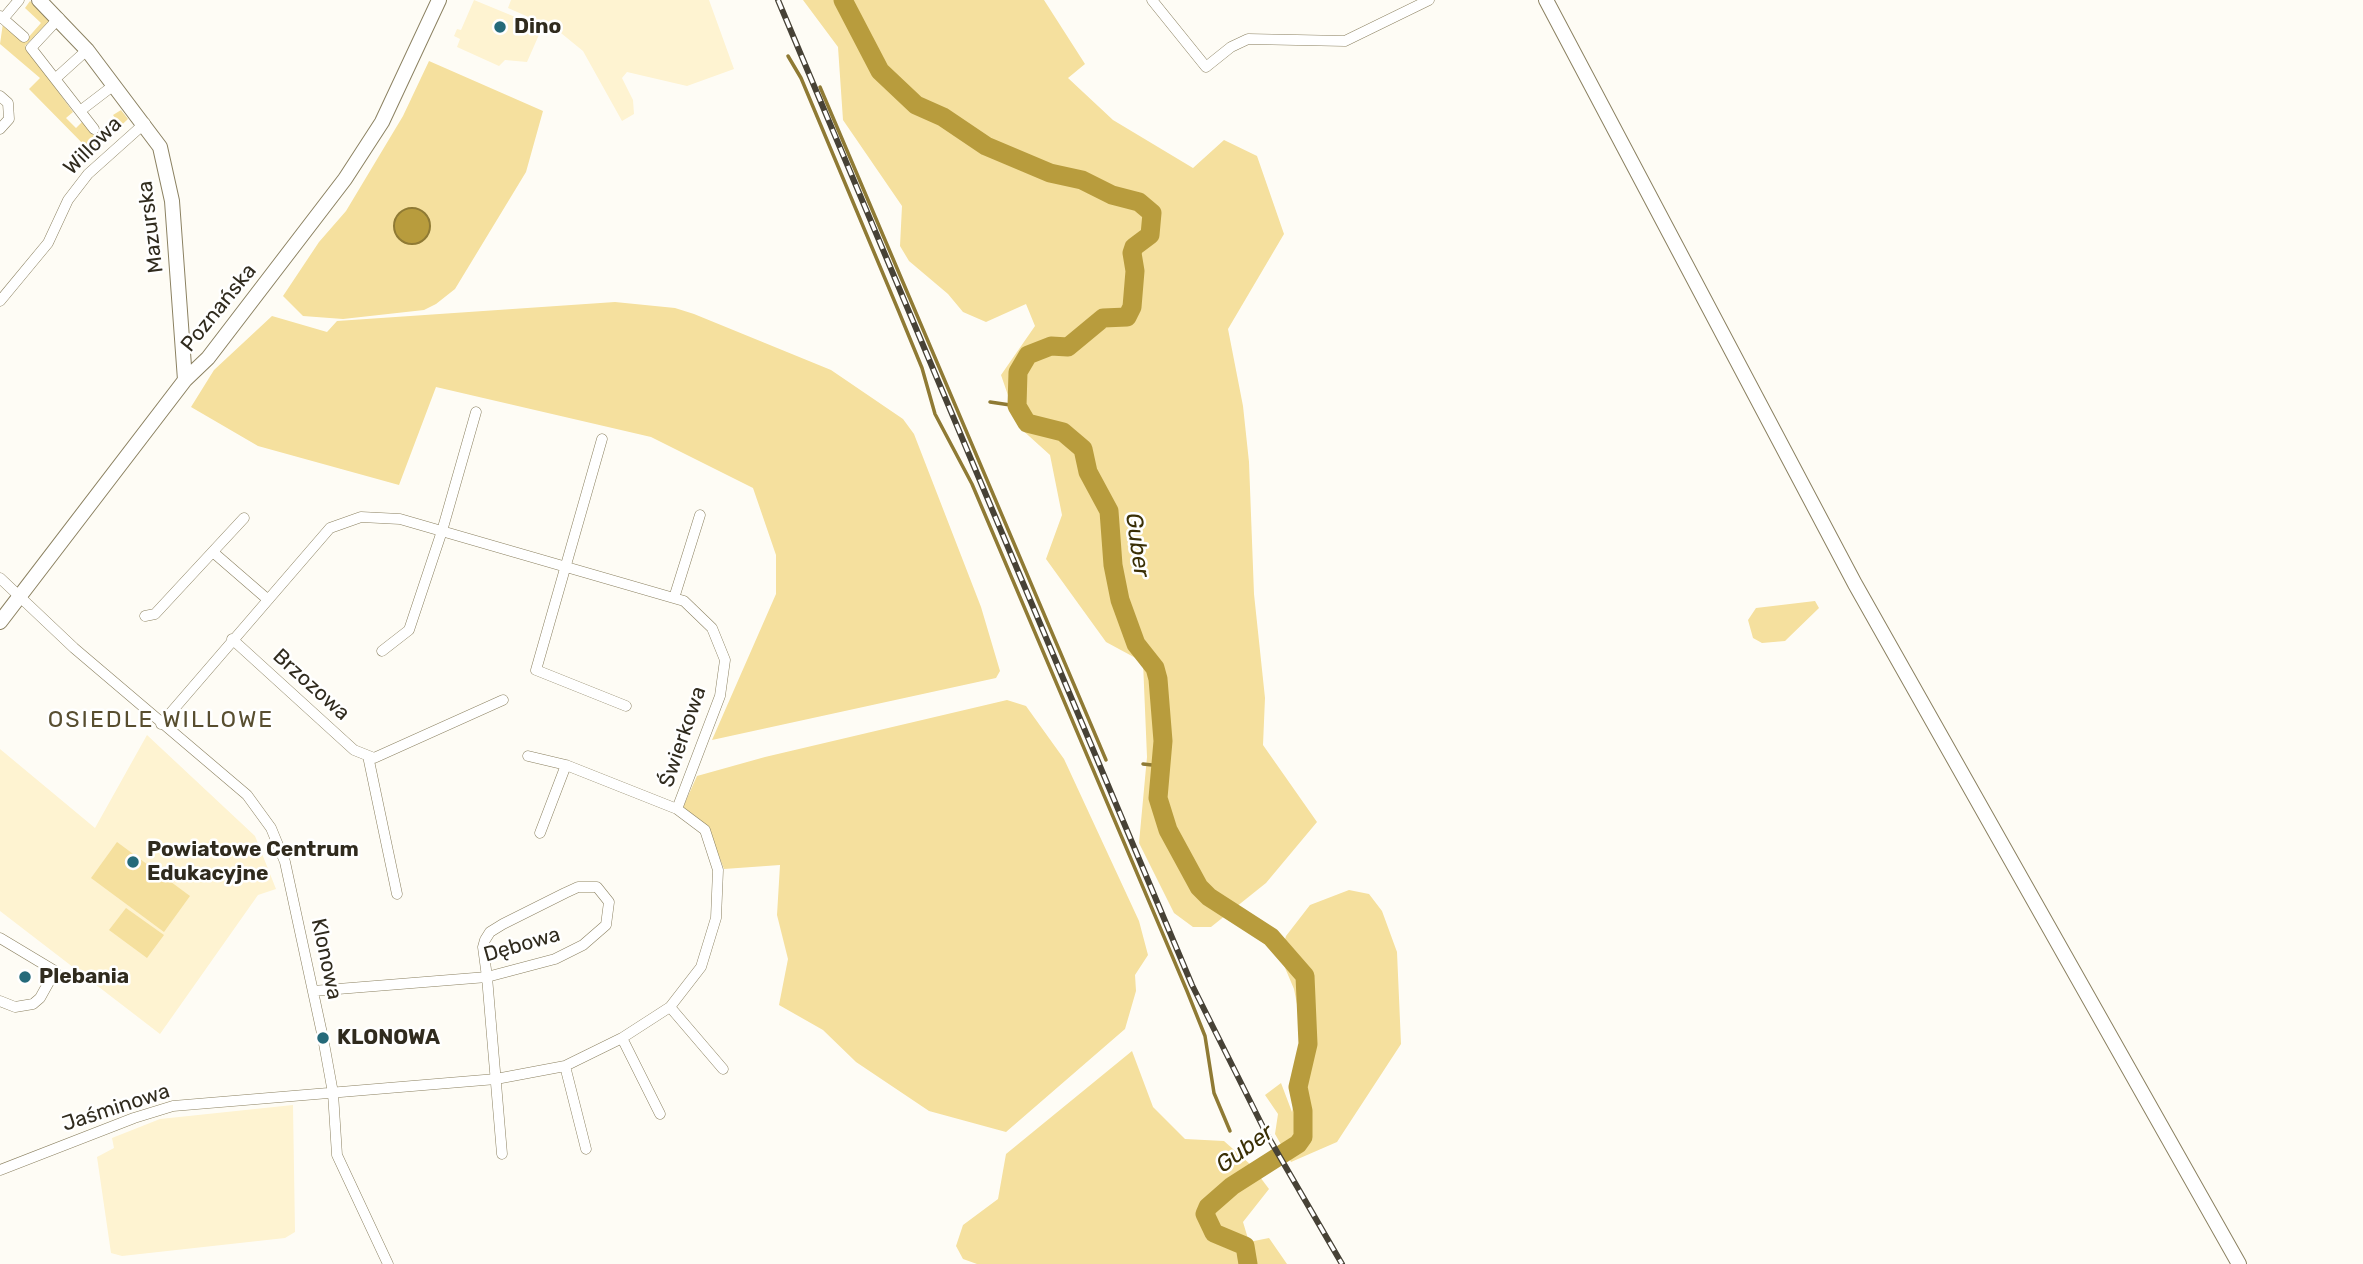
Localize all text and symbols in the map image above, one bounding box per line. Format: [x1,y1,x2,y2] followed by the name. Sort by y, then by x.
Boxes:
[514,14,561,40] place label: Dino
[492,19,508,35] marker: Dino
[59,112,127,180] street label: Willowa
[133,180,169,274] street label: Mazurska
[176,259,262,357] street label: Poznańska
[1119,511,1155,579] water label: Guber
[267,644,355,726] street label: Brzozowa
[654,683,712,791] street label: Świerkowa
[50,706,272,734] district label: OSIEDLE WILLOWE
[147,837,359,887] place label: Powiatowe Centrum Edukacyjne
[125,854,141,870] marker: Powiatowe Centrum Edukacyjne
[305,916,347,1002] street label: Klonowa
[481,922,563,968] street label: Dębowa
[39,964,129,990] place label: Plebania
[17,969,33,985] marker: Plebania
[337,1025,440,1051] place label: KLONOWA
[315,1030,331,1046] marker: KLONOWA
[59,1079,173,1137] street label: Jaśminowa
[1211,1119,1279,1179] water label: Guber

